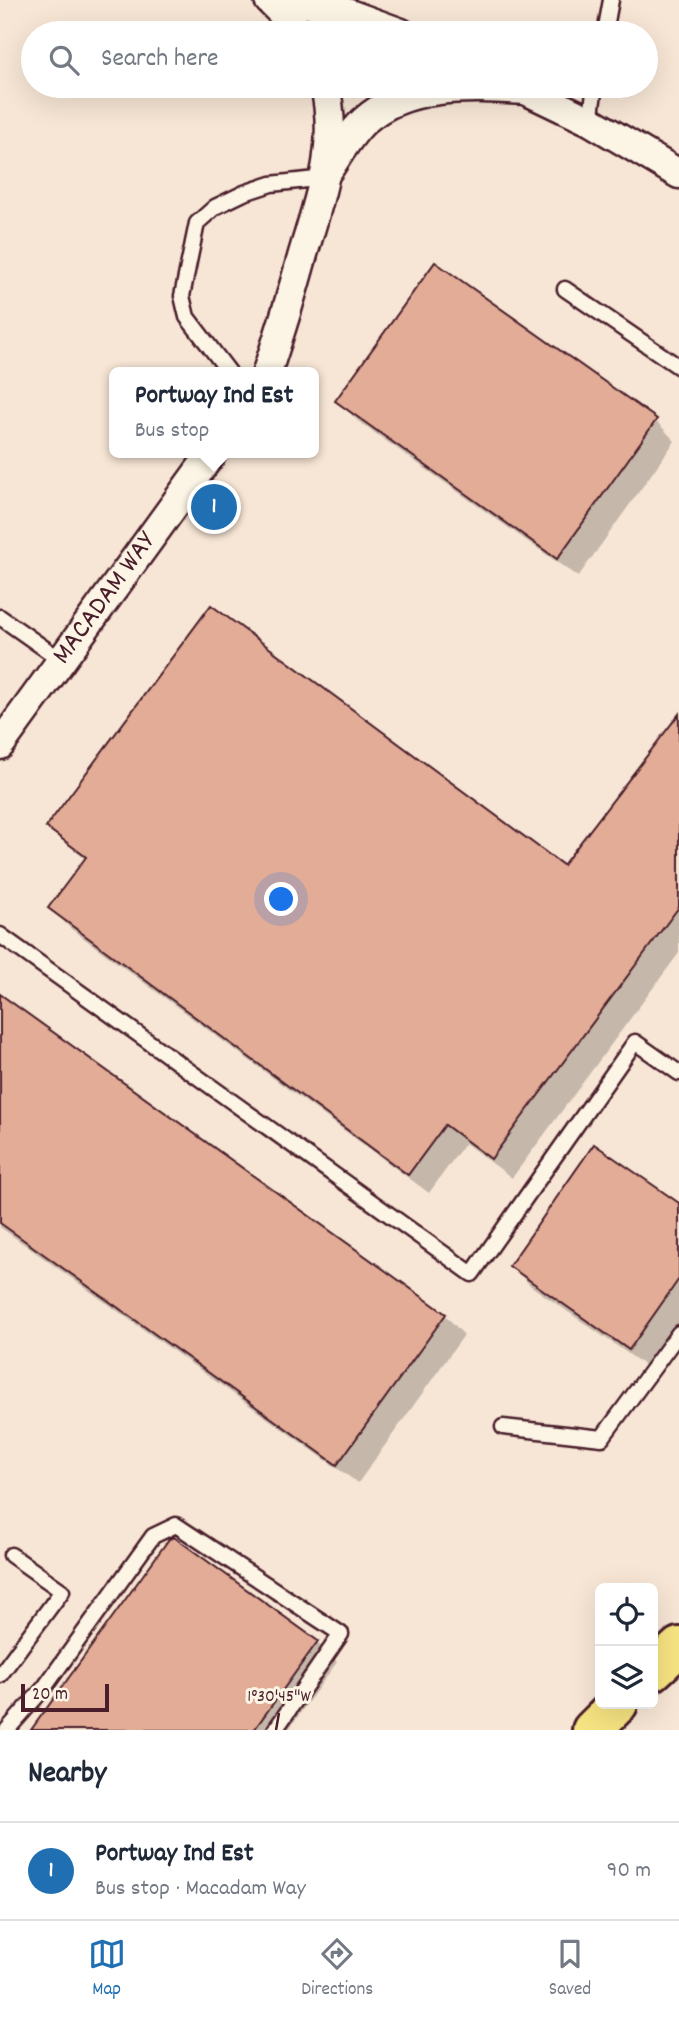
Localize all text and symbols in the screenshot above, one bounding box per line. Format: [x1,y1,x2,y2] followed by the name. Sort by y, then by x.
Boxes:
[21,21,658,98] search box
[45,41,83,79] icon: search
[101,41,219,78] text: Search here
[109,367,319,458] popup
[135,378,293,415] text: Portway Ind Est
[135,415,209,448] text: Bus stop
[191,481,237,533] pin: 1
[44,524,168,674] street label: MACADAM WAY
[264,882,298,916] your location
[595,1583,658,1709] map controls
[595,1583,658,1646] button: locate
[595,1646,658,1709] button: layers
[21,1681,108,1713] scale bar
[32,1682,68,1709] text: 20 m
[247,1685,311,1710] text: 1°30'45"W
[28,1754,106,1797] text: Nearby
[95,1836,254,1873] text: Portway Ind Est
[48,1855,54,1888] text: 1
[607,1855,651,1888] text: 90 m
[95,1873,306,1906] text: Bus stop · Macadam Way
[88,1935,126,2004] tab: Map
[301,1935,373,2004] tab: Directions
[549,1935,591,2004] tab: Saved

